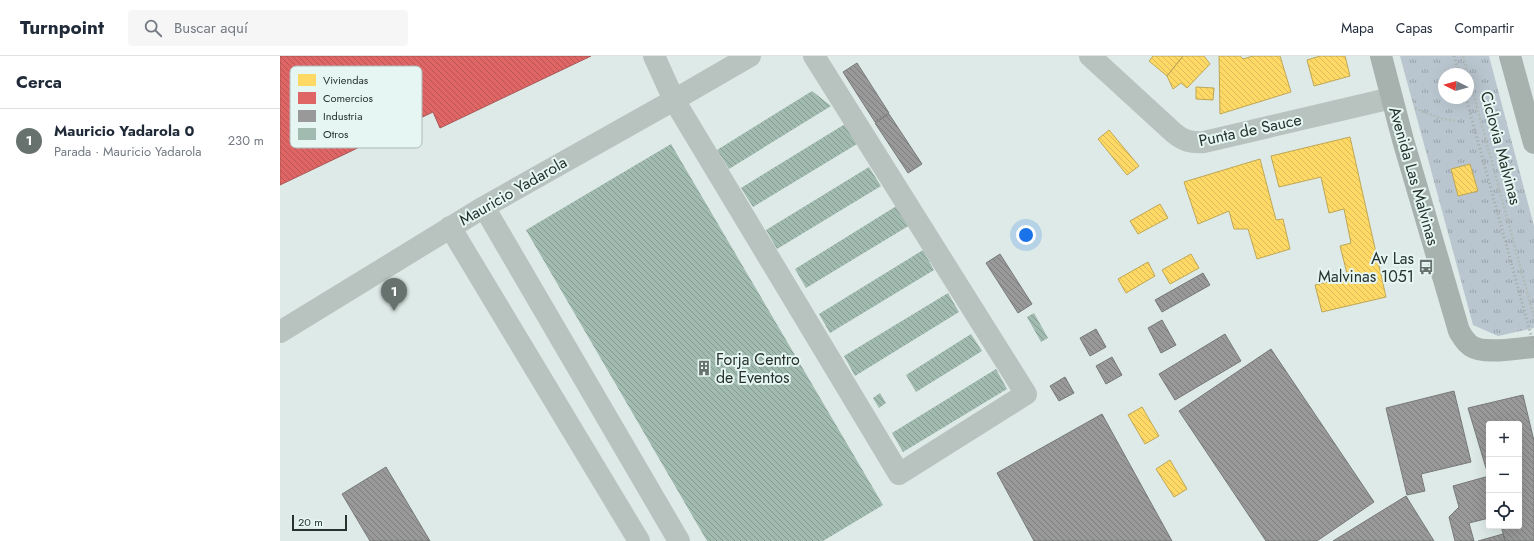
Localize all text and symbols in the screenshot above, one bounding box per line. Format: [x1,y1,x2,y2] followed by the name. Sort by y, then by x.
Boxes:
[128,10,408,46] search box
[20,14,104,41] text: Turnpoint
[142,17,164,39] icon: search
[174,17,248,39] text: Buscar aquí
[1341,18,1374,38] text: Mapa
[1396,18,1433,38] text: Capas
[1455,18,1514,38] text: Compartir
[290,66,422,148] legend
[1438,68,1474,104] north arrow
[16,70,62,94] text: Cerca
[323,72,369,88] text: Viviendas
[1475,89,1527,207] street label: Ciclovia Malvinas
[323,90,374,106] text: Comercios
[1383,104,1445,248] street label: Avenida Las Malvinas
[323,108,363,124] text: Industria
[1197,108,1303,152] street label: Punta de Sauce
[54,120,194,142] text: Mauricio Yadarola 0
[323,126,349,142] text: Otros
[26,131,32,150] text: 1
[228,131,264,150] text: 230 m
[54,142,202,161] text: Parada · Mauricio Yadarola
[455,151,571,231] street label: Mauricio Yadarola
[1016,225,1036,245] your location
[1318,247,1414,288] place label: Av Las Malvinas 1051
[1417,258,1435,276] bus stop icon: Av Las Malvinas 1051
[381,278,407,311] pin: 1
[716,348,800,389] place label: Forja Centro de Eventos
[695,359,713,377] building icon: Forja Centro de Eventos
[1486,421,1522,529] map controls
[1486,421,1522,457] button: +
[1486,457,1522,493] button: −
[1486,493,1522,529] button: locate
[292,513,347,532] scale bar
[298,514,323,530] text: 20 m

